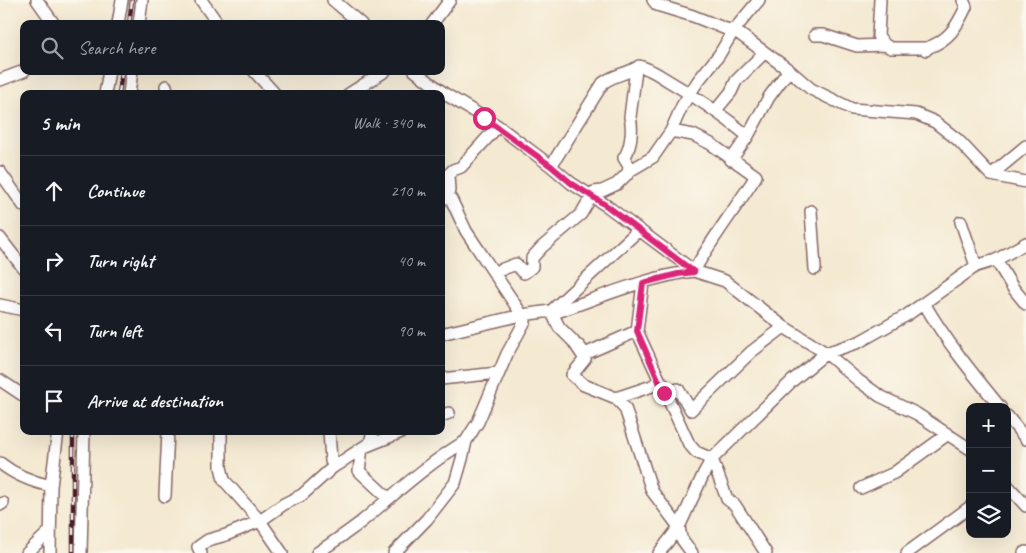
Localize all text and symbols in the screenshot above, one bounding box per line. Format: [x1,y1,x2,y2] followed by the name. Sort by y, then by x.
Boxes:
[20,20,445,75] search box
[38,34,66,62] icon: search
[78,36,155,60] text: Search here
[473,107,496,130] route start
[40,110,80,136] text: 5 min
[353,113,425,133] text: Walk · 340 m
[40,177,68,205] icon: ahead
[87,179,144,203] text: Continue
[391,181,425,201] text: 210 m
[40,247,68,275] icon: right
[87,249,154,273] text: Turn right
[398,251,425,271] text: 40 m
[40,317,68,345] icon: left
[87,319,142,343] text: Turn left
[398,321,425,341] text: 90 m
[653,382,676,405] route end
[40,387,68,415] icon: arrive
[87,389,223,413] text: Arrive at destination
[966,403,1011,538] map controls
[966,403,1011,448] button: +
[966,448,1011,493] button: −
[966,493,1011,538] button: layers

